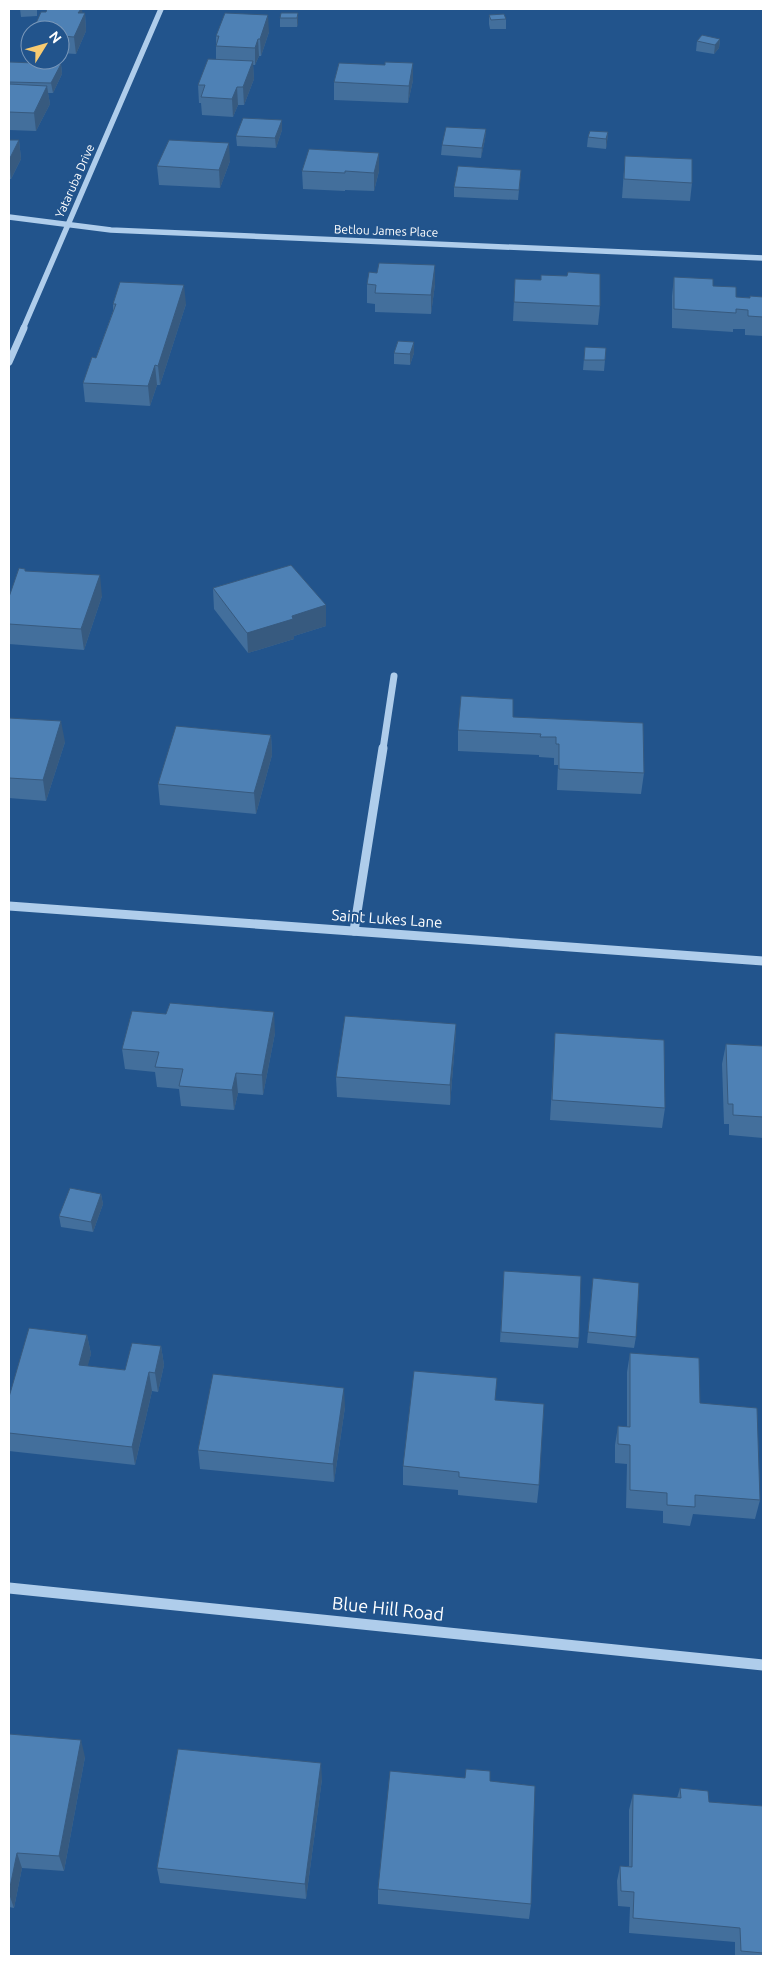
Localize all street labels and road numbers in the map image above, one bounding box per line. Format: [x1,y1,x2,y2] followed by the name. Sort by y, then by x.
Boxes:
[52,142,97,220] street label: Yataruba Drive
[334,222,438,239] street label: Betlou James Place
[331,906,443,931] street label: Saint Lukes Lane
[331,1592,445,1624] street label: Blue Hill Road

